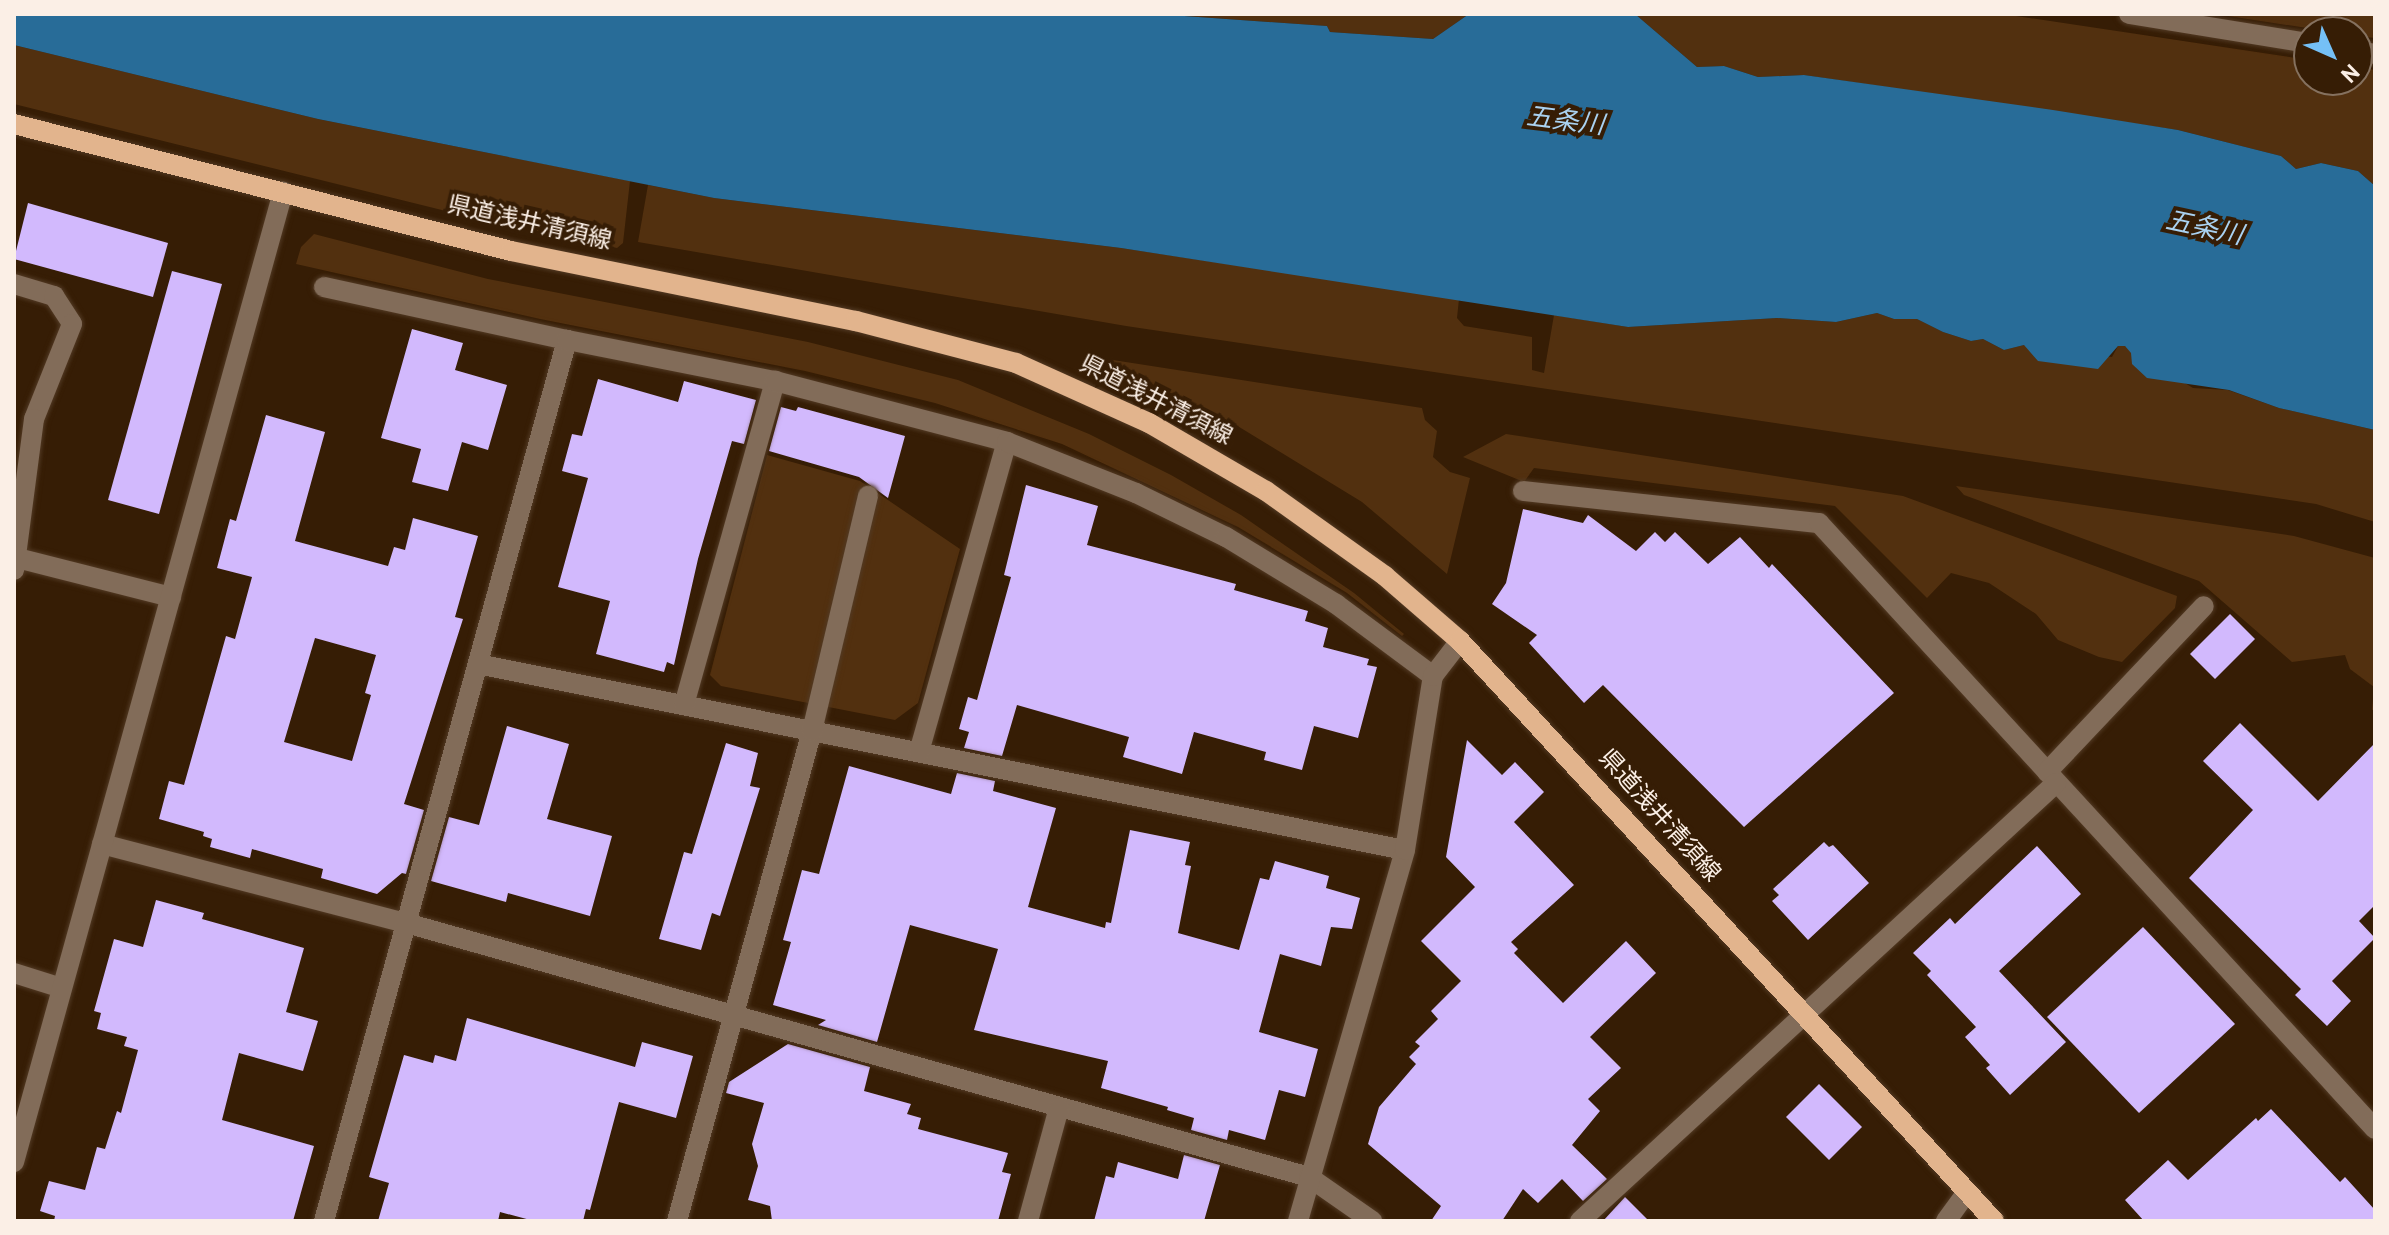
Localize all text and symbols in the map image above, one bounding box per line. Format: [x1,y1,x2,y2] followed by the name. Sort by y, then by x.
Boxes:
[2293,16,2373,96] north arrow
[2334,57,2364,87] text: N
[1524,103,1606,143] water label: 五条川
[444,192,614,258] street label: 県道浅井清須線
[2163,207,2245,253] water label: 五条川
[1074,351,1236,453] street label: 県道浅井清須線
[1591,745,1725,889] street label: 県道浅井清須線

